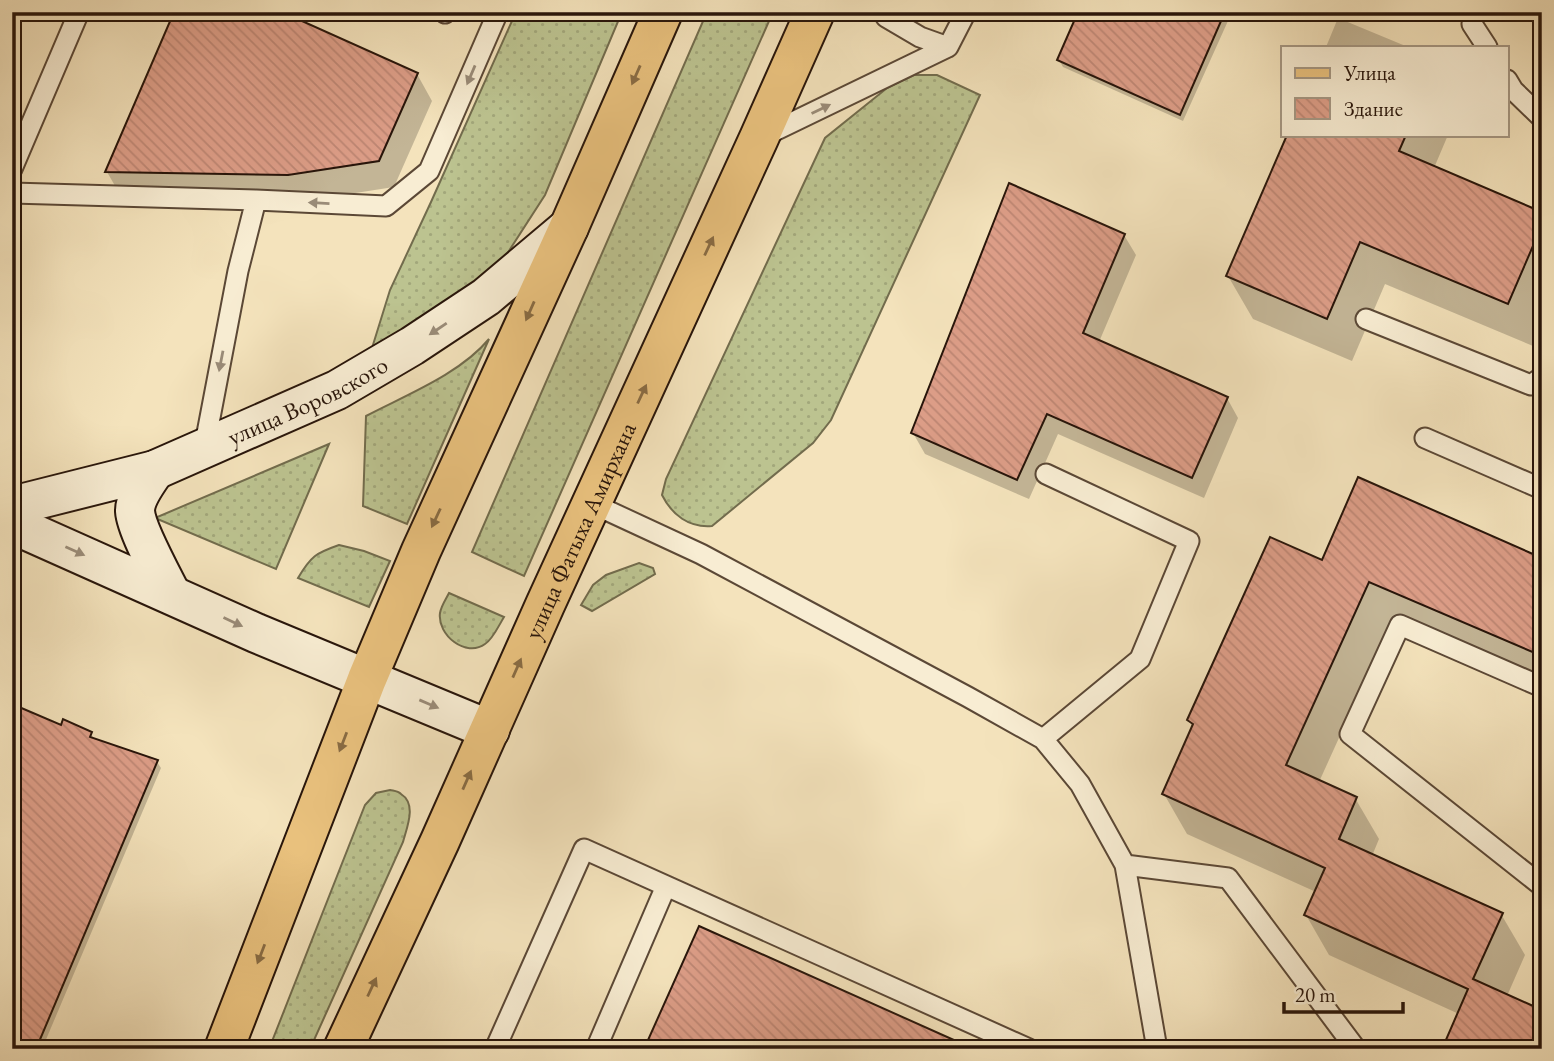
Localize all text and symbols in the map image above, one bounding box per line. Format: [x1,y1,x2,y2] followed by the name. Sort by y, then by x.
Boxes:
[1281,46,1508,136] legend
[1343,59,1396,86] text: Улица
[465,65,476,86] one-way arrow
[630,65,641,86] one-way arrow
[1344,95,1403,122] text: Здание
[811,103,831,114] one-way arrow
[308,197,330,208] one-way arrow
[703,236,715,256] one-way arrow
[524,301,535,322] one-way arrow
[429,322,447,336] one-way arrow
[222,348,393,452] street label: улица Воровского
[215,350,226,372] one-way arrow
[636,384,647,404] one-way arrow
[516,417,643,644] street label: улица Фатыха Амирхана
[430,508,441,529] one-way arrow
[64,546,85,557] one-way arrow
[223,616,243,628] one-way arrow
[511,658,523,678] one-way arrow
[418,699,439,710] one-way arrow
[337,732,348,753] one-way arrow
[462,770,473,791] one-way arrow
[255,944,266,965] one-way arrow
[1284,970,1404,1014] scale bar
[366,977,378,997] one-way arrow
[1295,981,1336,1008] text: 20 m

